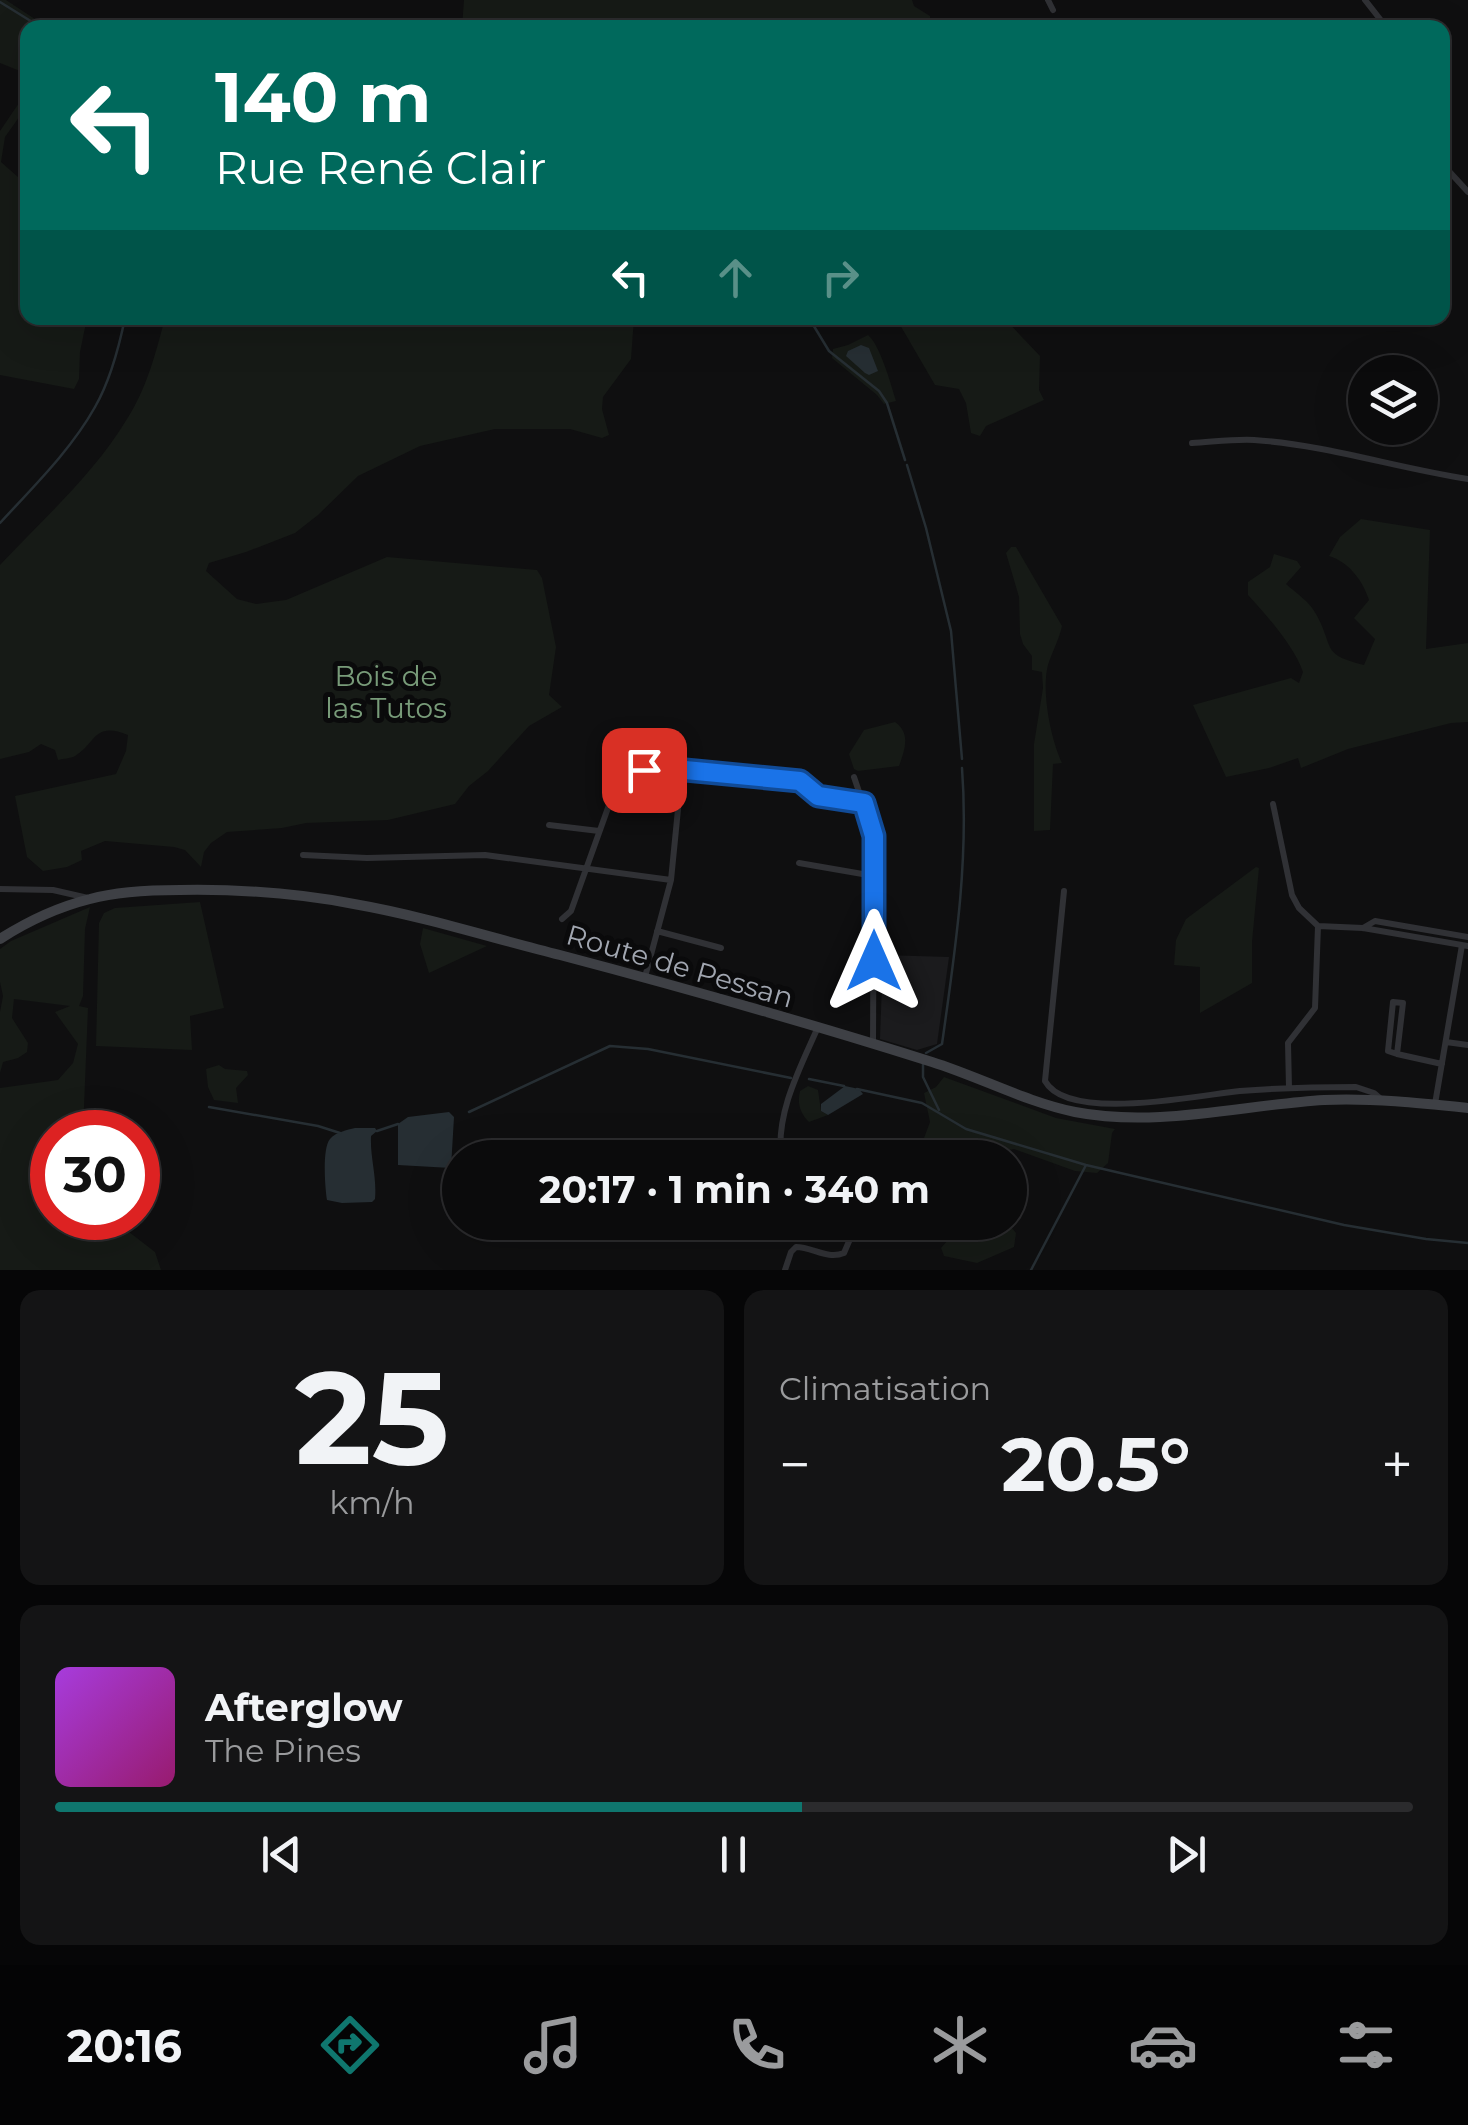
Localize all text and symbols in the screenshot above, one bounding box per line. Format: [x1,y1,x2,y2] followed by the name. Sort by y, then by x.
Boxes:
[215,54,431,140] text: 140 m
[50,60,180,190] icon: left
[215,140,547,195] text: Rue René Clair
[603,250,658,305] icon: left
[708,250,763,305] icon: ahead
[813,250,868,305] icon: right
[1348,355,1438,445] map controls
[1348,355,1438,445] button: layers
[325,659,447,725] park label: Bois de las Tutos
[602,728,687,813] pin
[617,743,672,798] icon: arrive
[822,909,926,1013] position arrow
[563,917,797,1015] street label: Route de Pessan
[30,1110,160,1240] speed limit sign: 30
[539,1166,930,1213] text: 20:17 · 1 min · 340 m
[295,1338,449,1497] text: 25
[779,1369,991,1408] text: Climatisation
[1001,1418,1191,1510] text: 20.5°
[779,1431,811,1498] text: −
[1381,1431,1413,1498] text: +
[329,1483,415,1522] text: km/h
[205,1684,403,1731] text: Afterglow
[205,1731,361,1770] text: The Pines
[254,1827,309,1882] icon: previous
[706,1827,761,1882] icon: pause
[1159,1827,1214,1882] icon: next
[315,2010,385,2080] icon: directions
[518,2010,588,2080] icon: music
[722,2010,792,2080] icon: phone
[925,2010,995,2080] icon: climate
[1128,2010,1198,2080] icon: car
[1331,2010,1401,2080] icon: filters
[67,2018,182,2073] text: 20:16

